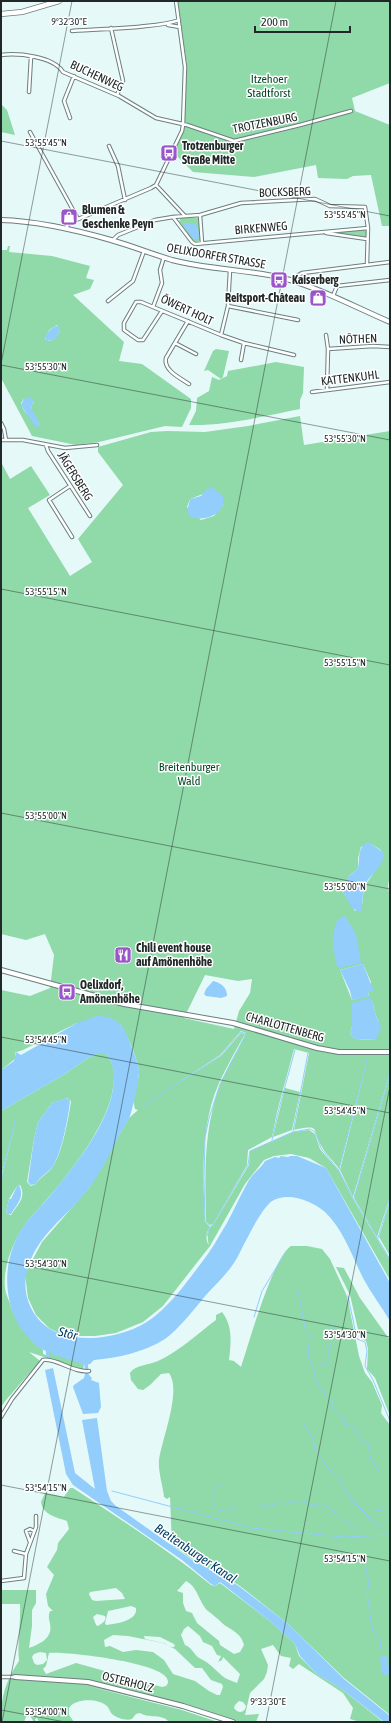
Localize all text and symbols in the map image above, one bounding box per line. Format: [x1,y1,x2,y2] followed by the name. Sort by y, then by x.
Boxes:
[255,8,350,34] scale bar
[261,15,288,29] text: 200 m
[51,16,87,27] text: 9°32'30"E
[68,58,126,94] street label: BUCHENWEG
[247,72,291,100] park label: Itzehoer Stadtforst
[231,110,299,136] street label: TROTZENBURG
[25,137,67,148] text: 53°55'45"N
[182,139,244,167] place label: Trotzenburger Straße Mitte
[159,143,179,163] bus stop icon: Trotzenburger Straße Mitte
[259,184,311,200] street label: BOCKSBERG
[82,203,154,231] place label: Blumen & Geschenke Peyn
[59,207,79,227] shop icon: Blumen & Geschenke Peyn
[324,209,366,220] text: 53°55'45"N
[234,219,288,237] street label: BIRKENWEG
[166,240,266,272] street label: OELIXDORFER STRASSE
[269,270,289,290] bus stop icon: Kaiserberg
[292,273,340,287] place label: Kaiserberg
[308,288,328,308] shop icon: Reitsport-Château
[225,291,305,305] place label: Reitsport-Château
[158,292,216,329] street label: ÖWERT HOLT
[339,331,377,347] street label: NÖTHEN
[25,361,67,372] text: 53°55'30"N
[320,367,380,389] street label: KATTENKUHL
[324,433,366,444] text: 53°55'30"N
[54,449,96,503] street label: JÄGERSBERG
[25,586,67,597] text: 53°55'15"N
[324,657,366,668] text: 53°55'15"N
[159,760,220,788] park label: Breitenburger Wald
[25,810,67,821] text: 53°55'00"N
[324,881,366,892] text: 53°55'00"N
[136,941,213,969] place label: Chili event house auf Amönenhöhe
[113,945,133,965] restaurant icon: Chili event house auf Amönenhöhe
[79,978,141,1006] place label: Oelixdorf, Amönenhöhe
[57,982,77,1002] bus stop icon: Oelixdorf, Amönenhöhe
[244,1009,326,1045] street label: CHARLOTTENBERG
[25,1034,67,1045] text: 53°54'45"N
[324,1105,366,1116] text: 53°54'45"N
[25,1258,67,1269] text: 53°54'30"N
[56,1324,80,1343] water label: Stör
[324,1329,366,1340] text: 53°54'30"N
[25,1482,67,1493] text: 53°54'15"N
[152,1520,240,1586] water label: Breitenburger Kanal
[324,1553,366,1564] text: 53°54'15"N
[101,1669,156,1695] street label: OSTERHOLZ
[250,1696,286,1707] text: 9°33'30"E
[25,1706,67,1717] text: 53°54'00"N

